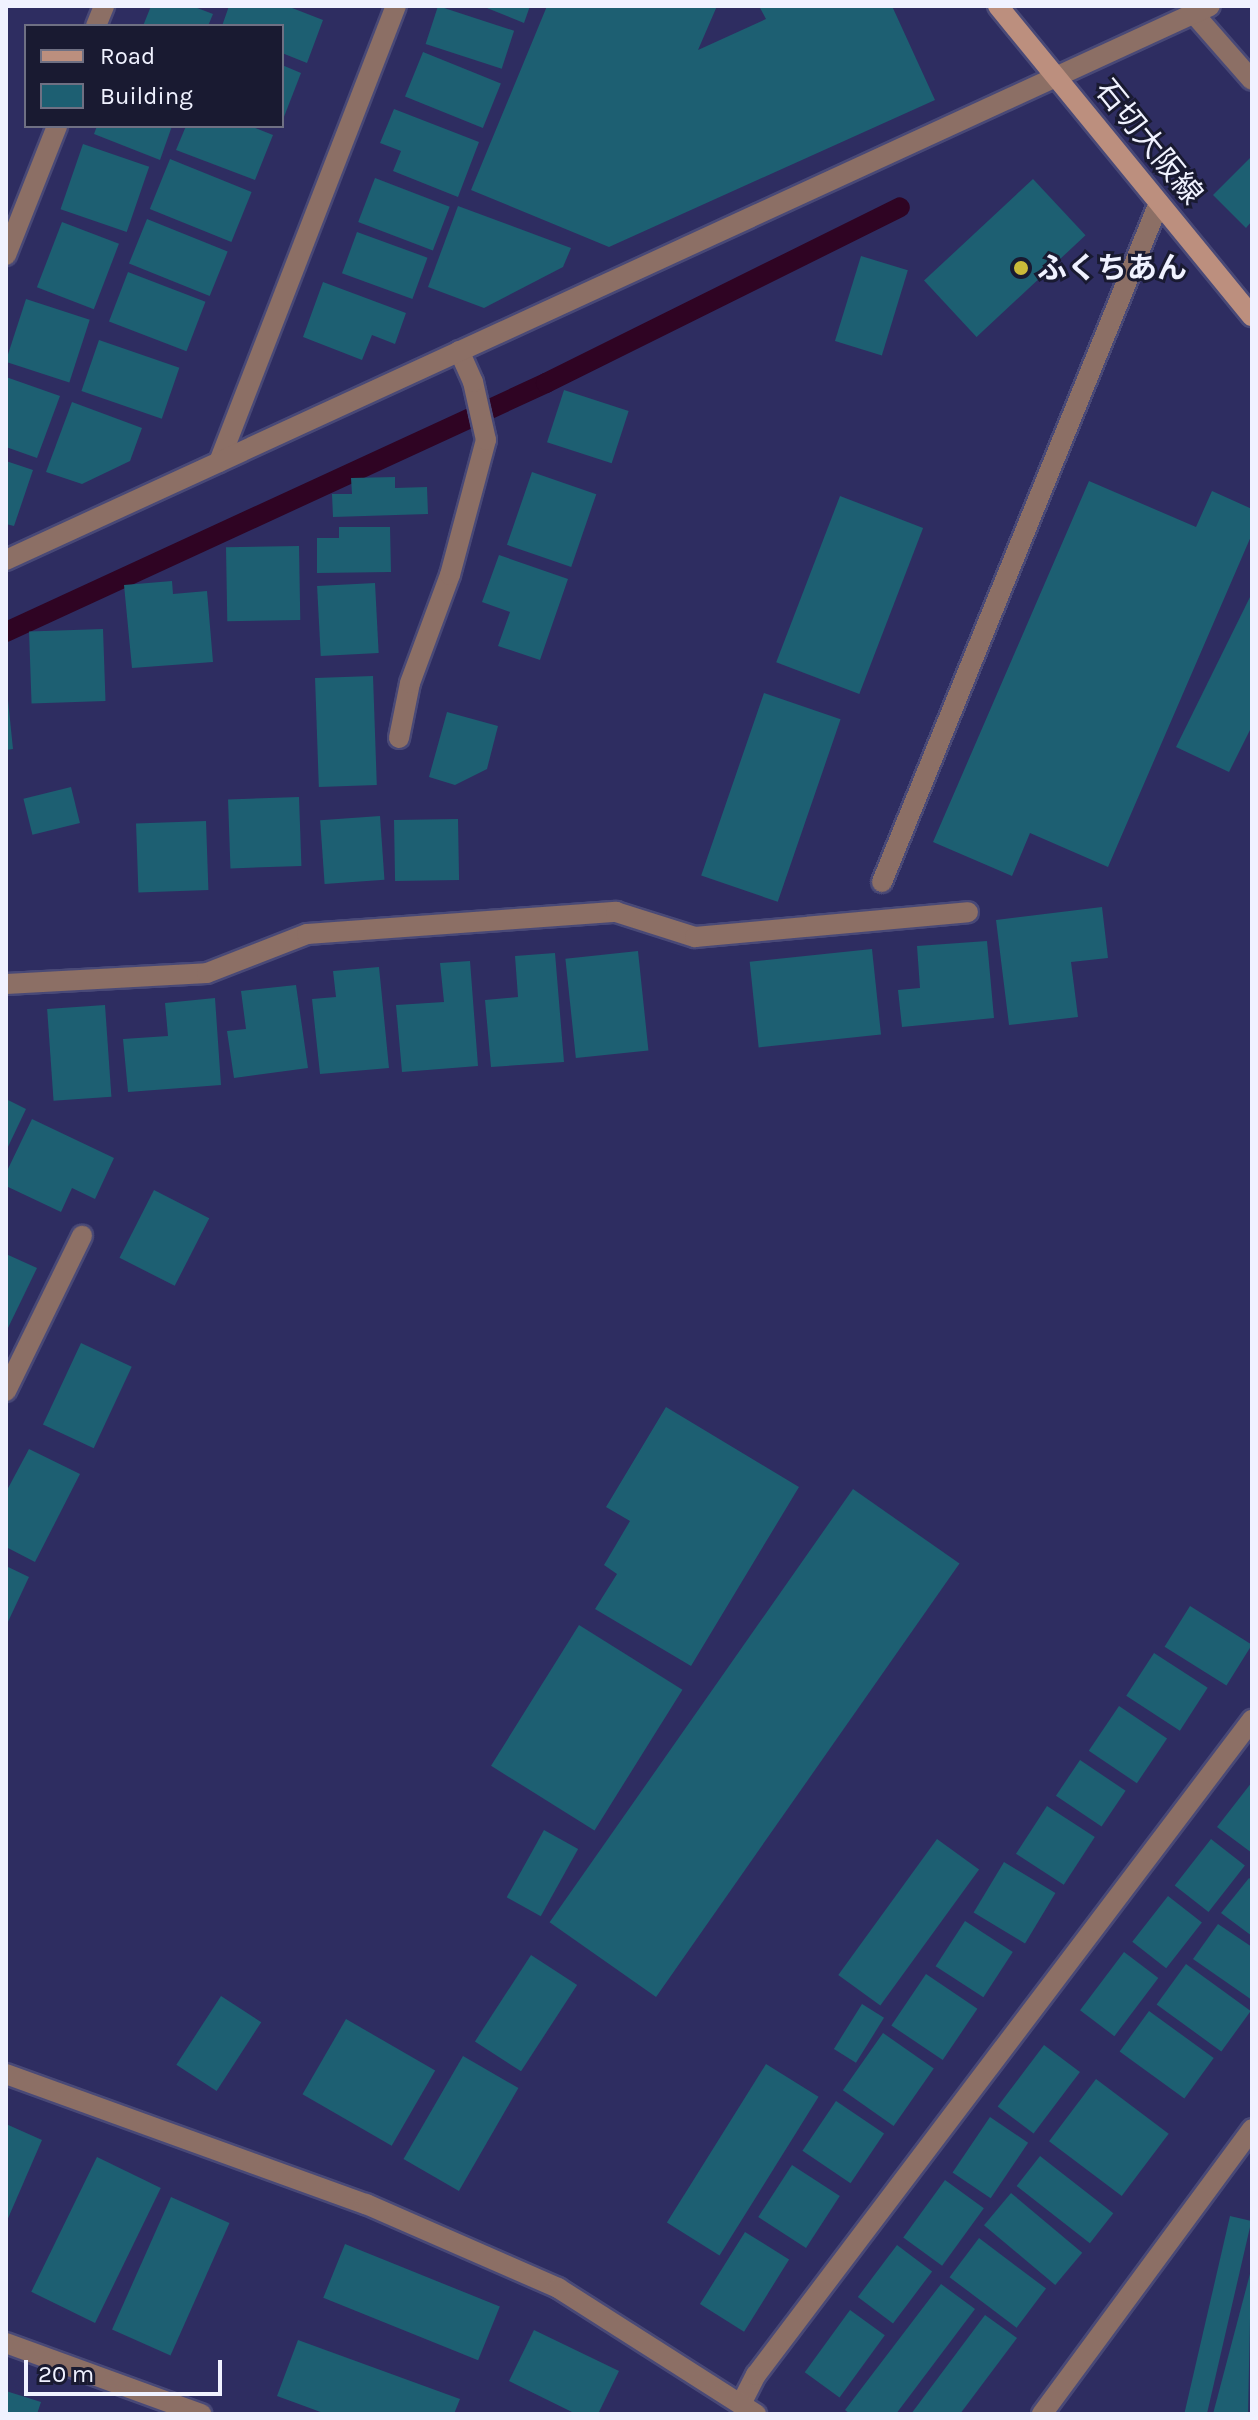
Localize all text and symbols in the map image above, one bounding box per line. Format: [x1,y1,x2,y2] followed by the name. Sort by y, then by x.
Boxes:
[24,24,284,128] legend
[100,42,155,70] text: Road
[1088,72,1210,212] street label: 石切大阪線
[100,82,193,110] text: Building
[1037,250,1187,286] place label: ふくちあん
[1012,259,1030,277] marker: ふくちあん
[28,2344,226,2394] scale bar
[38,2360,94,2388] text: 20 m

